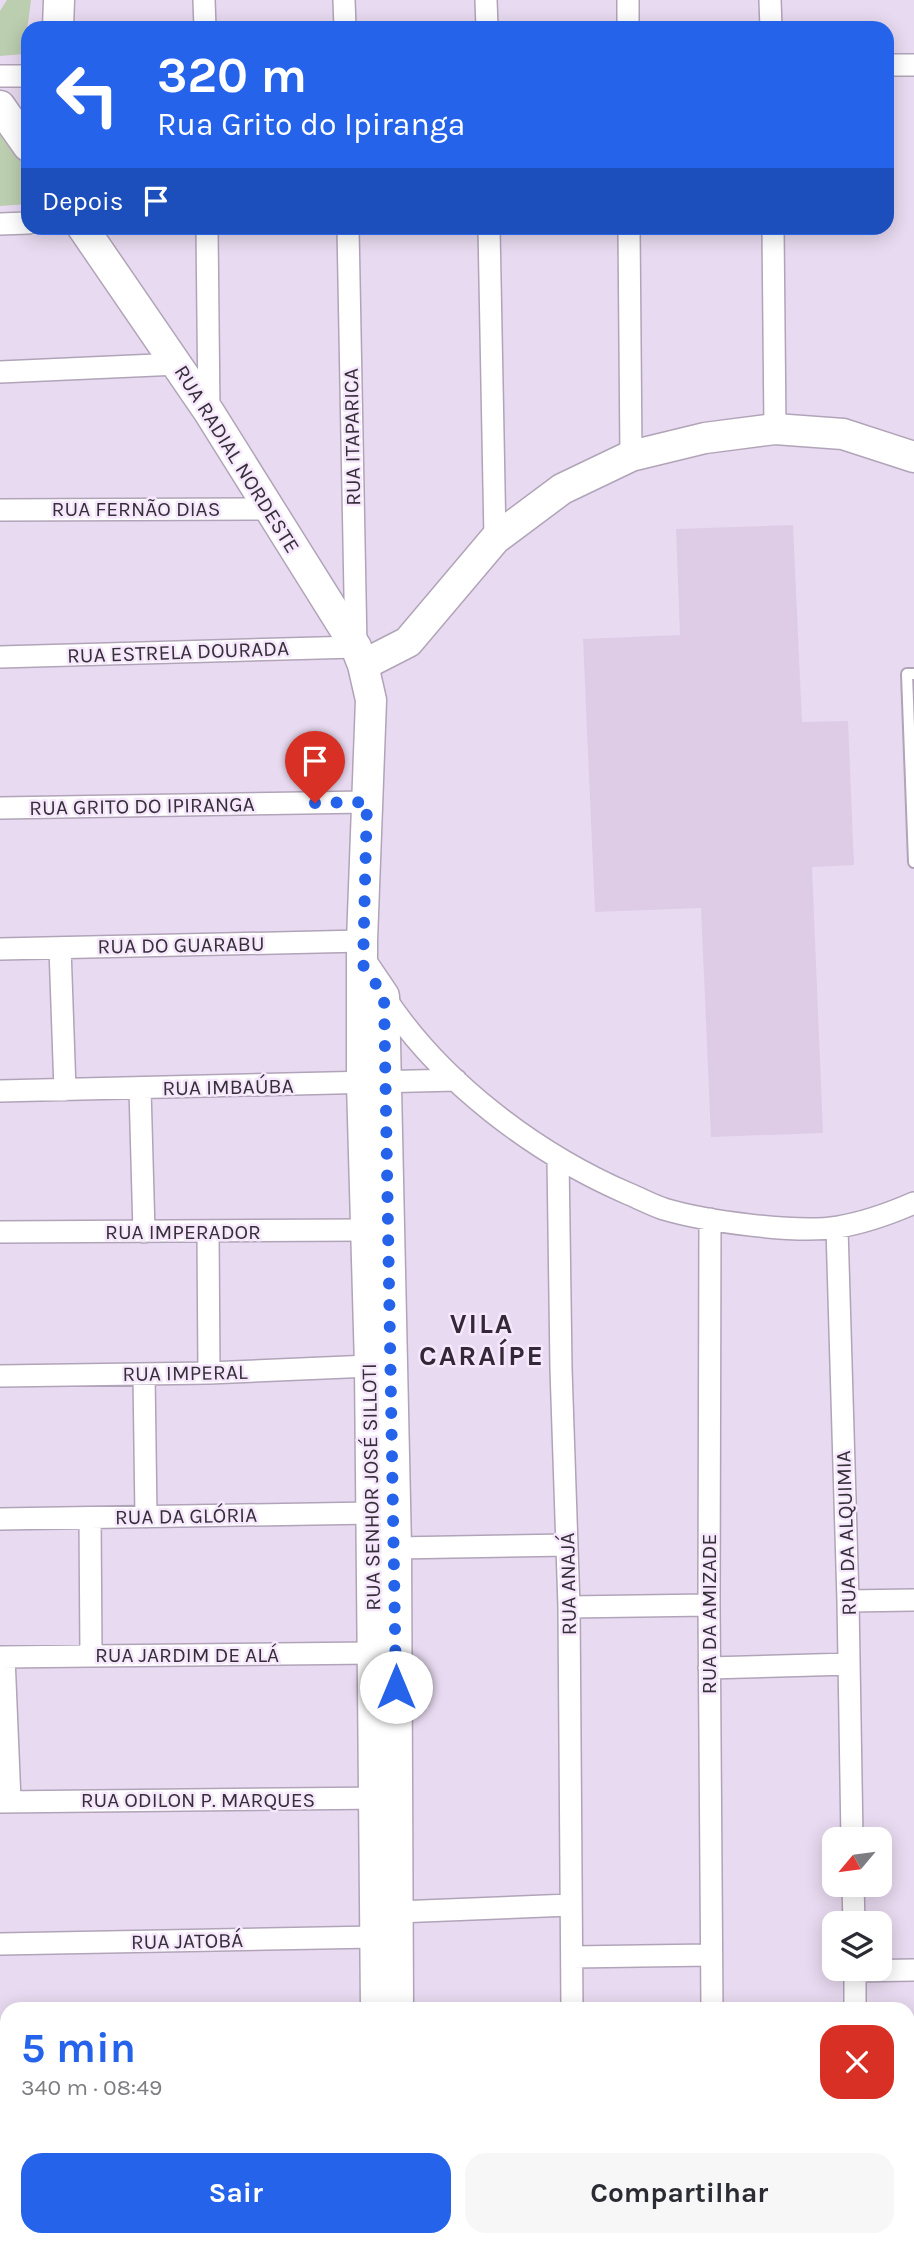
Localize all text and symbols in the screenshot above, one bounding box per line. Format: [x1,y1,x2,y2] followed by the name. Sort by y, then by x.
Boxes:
[157,47,307,104] text: 320 m
[42,49,133,140] icon: left
[157,106,465,143] text: Rua Grito do Ipiranga
[137,182,175,220] icon: arrive
[42,186,123,217] text: Depois
[169,361,305,557] street label: RUA RADIAL NORDESTE
[339,368,365,506] street label: RUA ITAPARICA
[52,497,220,521] street label: RUA FERNÃO DIAS
[67,636,289,668] street label: RUA ESTRELA DOURADA
[285,731,345,803] pin
[296,742,334,780] icon: arrive
[29,792,255,820] street label: RUA GRITO DO IPIRANGA
[97,932,265,958] street label: RUA DO GUARABU
[162,1074,294,1100] street label: RUA IMBAÚBA
[105,1220,261,1244] street label: RUA IMPERADOR
[419,1307,545,1372] district label: VILA CARAÍPE
[122,1360,248,1386] street label: RUA IMPERAL
[357,1363,385,1611] street label: RUA SENHOR JOSÉ SILLOTI
[831,1450,861,1616] street label: RUA DA ALQUIMIA
[115,1503,257,1529] street label: RUA DA GLÓRIA
[555,1532,581,1636] street label: RUA ANAJÁ
[697,1534,721,1694] street label: RUA DA AMIZADE
[95,1643,279,1667] street label: RUA JARDIM DE ALÁ
[359,1650,433,1724] position arrow
[81,1788,315,1812] street label: RUA ODILON P. MARQUES
[822,1827,892,1897] north arrow
[822,1827,892,1981] map controls
[822,1911,892,1981] button: layers
[131,1928,243,1954] street label: RUA JATOBÁ
[21,2023,136,2073] text: 5 min
[820,2025,894,2099] button: close
[21,2074,162,2101] text: 340 m · 08:49
[21,2153,451,2233] button: Sair
[465,2153,894,2233] button: Compartilhar

